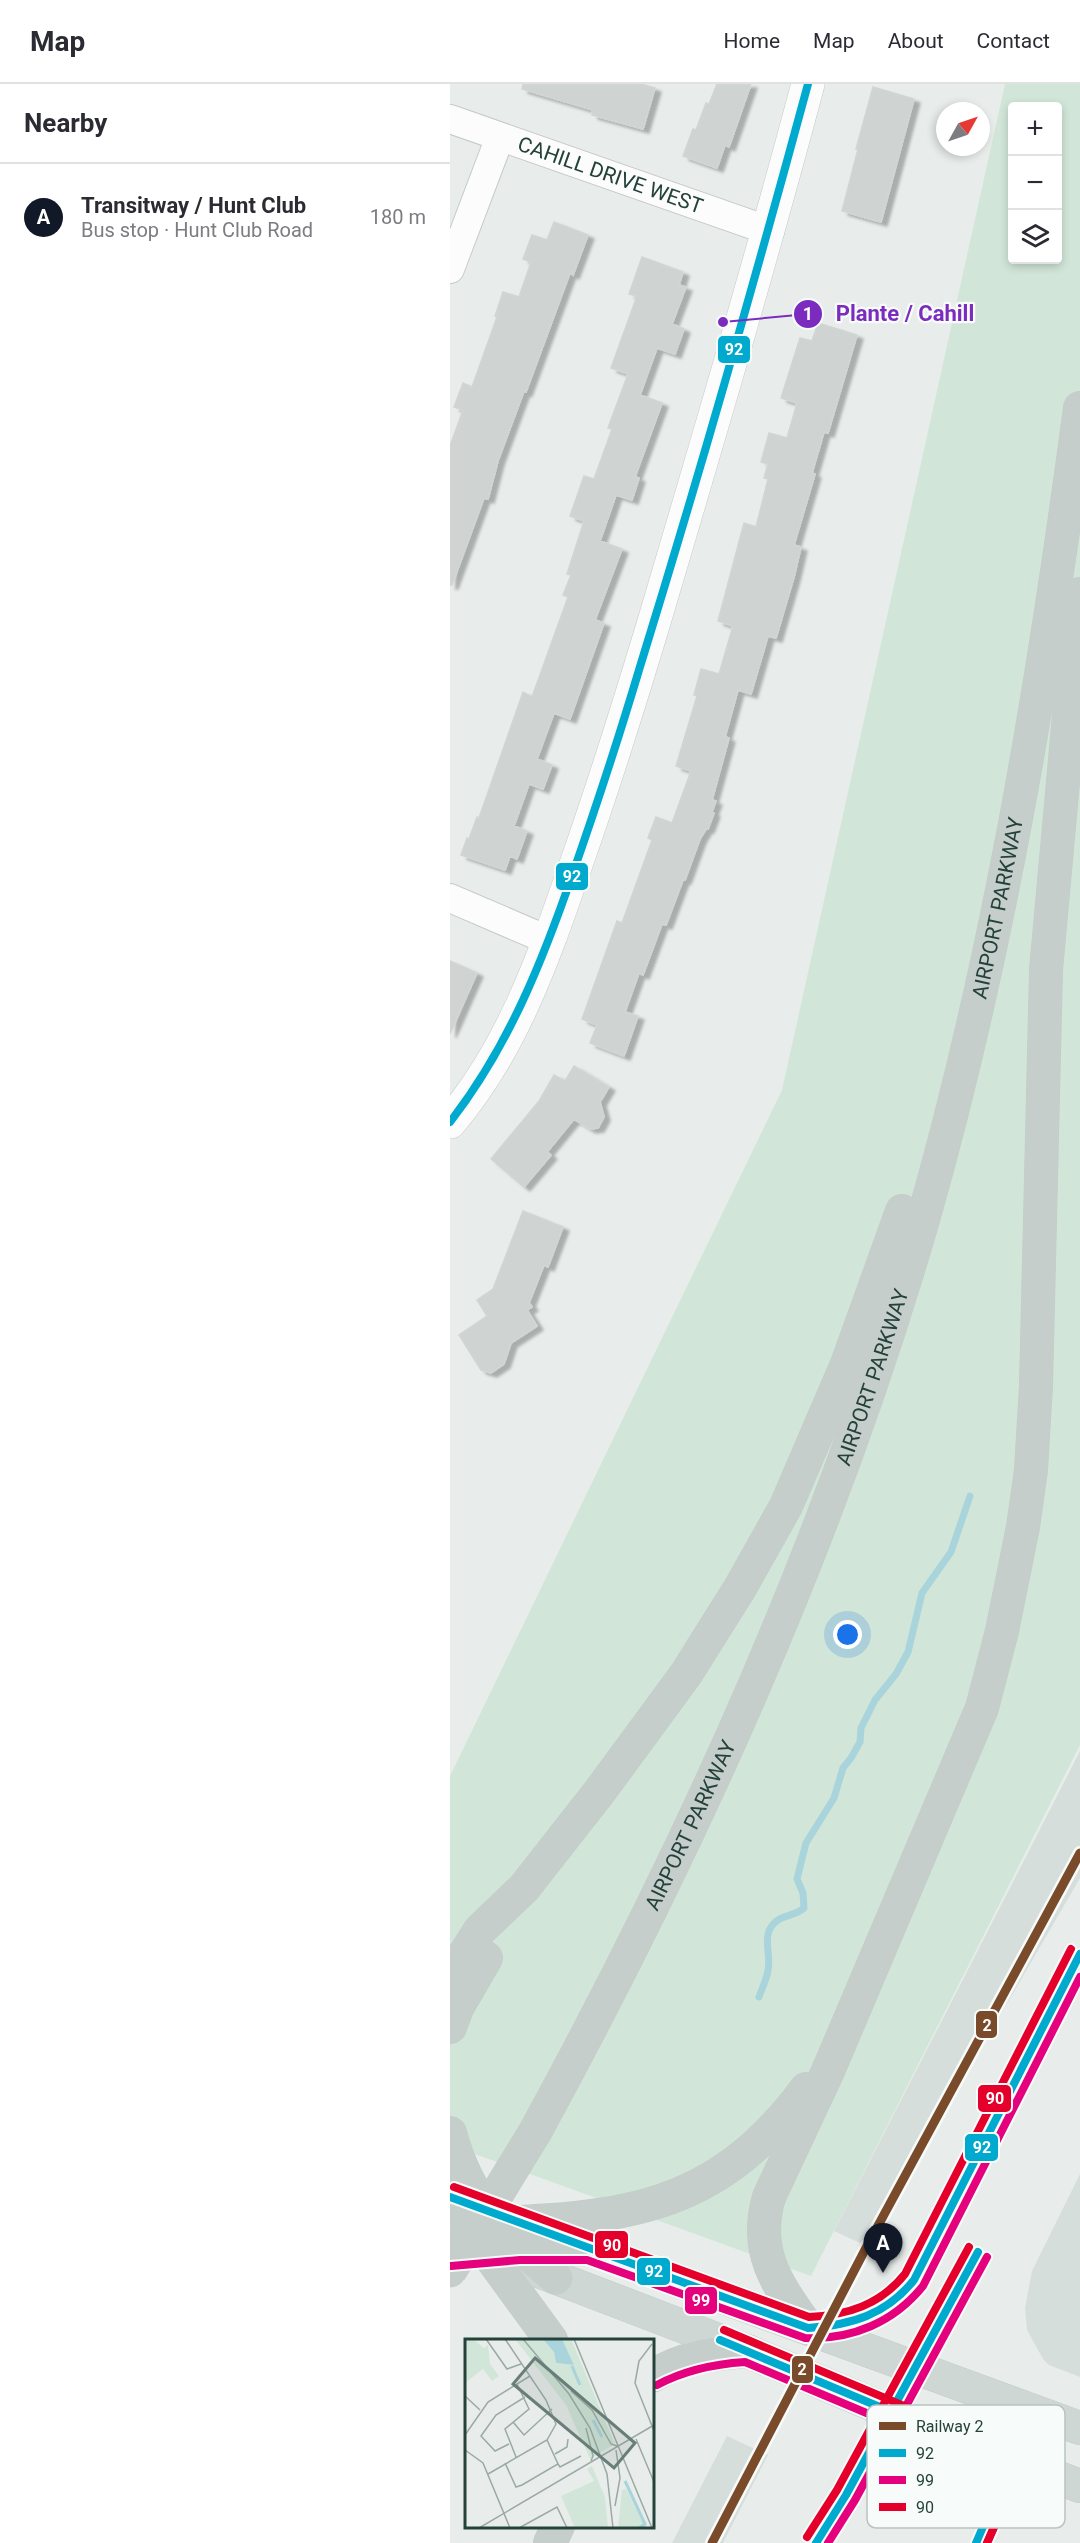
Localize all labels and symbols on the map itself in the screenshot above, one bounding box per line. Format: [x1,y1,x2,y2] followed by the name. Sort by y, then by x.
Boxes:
[936,102,990,156] north arrow
[515,132,707,219] street label: CAHILL DRIVE WEST
[793,294,986,334] callout: Plante / Cahill
[836,301,974,326] text: Plante / Cahill
[803,303,813,324] text: 1
[717,335,751,364] line badge: 92
[725,340,743,359] text: 92
[967,815,1028,1001] street label: AIRPORT PARKWAY
[555,862,589,891] line badge: 92
[563,867,581,886] text: 92
[831,1286,914,1469] street label: AIRPORT PARKWAY
[833,1620,862,1649] your location
[640,1736,741,1914] street label: AIRPORT PARKWAY
[975,2010,998,2039] line badge: 2
[982,2016,992,2035] text: 2
[977,2084,1012,2113] line badge: 90
[986,2089,1004,2108] text: 90
[964,2133,999,2162] line badge: 92
[973,2138,991,2157] text: 92
[864,2224,902,2273] pin: A
[594,2230,629,2259] line badge: 90
[603,2236,621,2255] text: 90
[636,2257,671,2286] line badge: 92
[645,2262,663,2281] text: 92
[684,2286,718,2315] line badge: 99
[692,2291,710,2310] text: 99
[465,2339,654,2528] inset map
[791,2355,814,2384] line badge: 2
[797,2360,807,2379] text: 2
[867,2405,1065,2528] legend
[916,2417,983,2436] text: Railway 2
[916,2444,934,2463] text: 92
[916,2471,934,2490] text: 99
[916,2498,934,2517] text: 90

